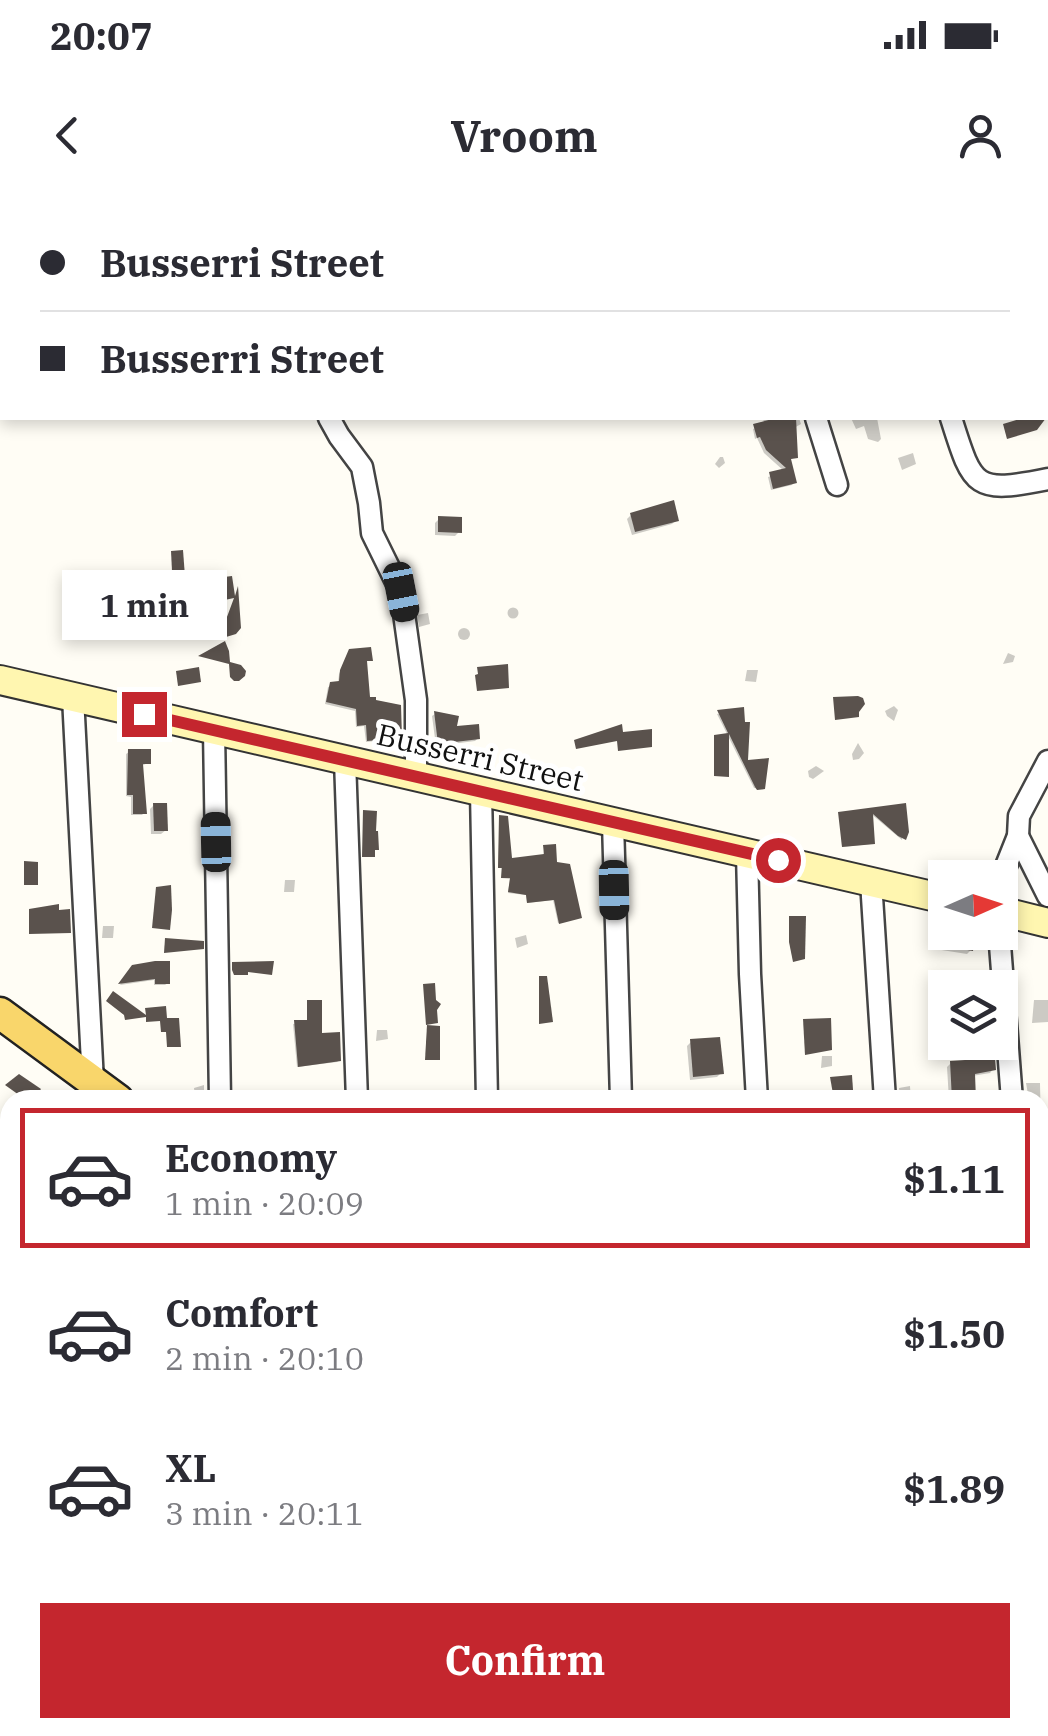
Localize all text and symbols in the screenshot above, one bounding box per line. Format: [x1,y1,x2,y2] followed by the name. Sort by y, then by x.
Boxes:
[50,11,153,60] text: 20:07
[450,106,598,164] text: Vroom
[40,108,95,163] icon: back
[953,108,1008,163] icon: person
[100,238,384,287] text: Busserri Street
[100,334,384,383] text: Busserri Street
[381,560,421,624] car
[62,569,226,639] callout: 1 min
[100,584,189,626] text: 1 min
[122,692,167,737] route end
[373,714,587,799] street label: Busserri Street
[200,812,232,872] car
[756,838,801,883] route start
[598,860,630,920] car
[928,860,1018,950] north arrow
[928,860,1018,1060] map controls
[928,970,1018,1060] button: layers
[45,1133,135,1223] icon: car
[165,1133,337,1182] text: Economy
[903,1154,1005,1203] text: $1.11
[165,1182,364,1224] text: 1 min · 20:09
[45,1288,135,1378] icon: car
[165,1288,318,1337] text: Comfort
[903,1309,1005,1358] text: $1.50
[165,1337,364,1379] text: 2 min · 20:10
[45,1443,135,1533] icon: car
[165,1443,216,1492] text: XL
[903,1464,1005,1513] text: $1.89
[165,1492,364,1534] text: 3 min · 20:11
[40,1603,1010,1718] button: Confirm

